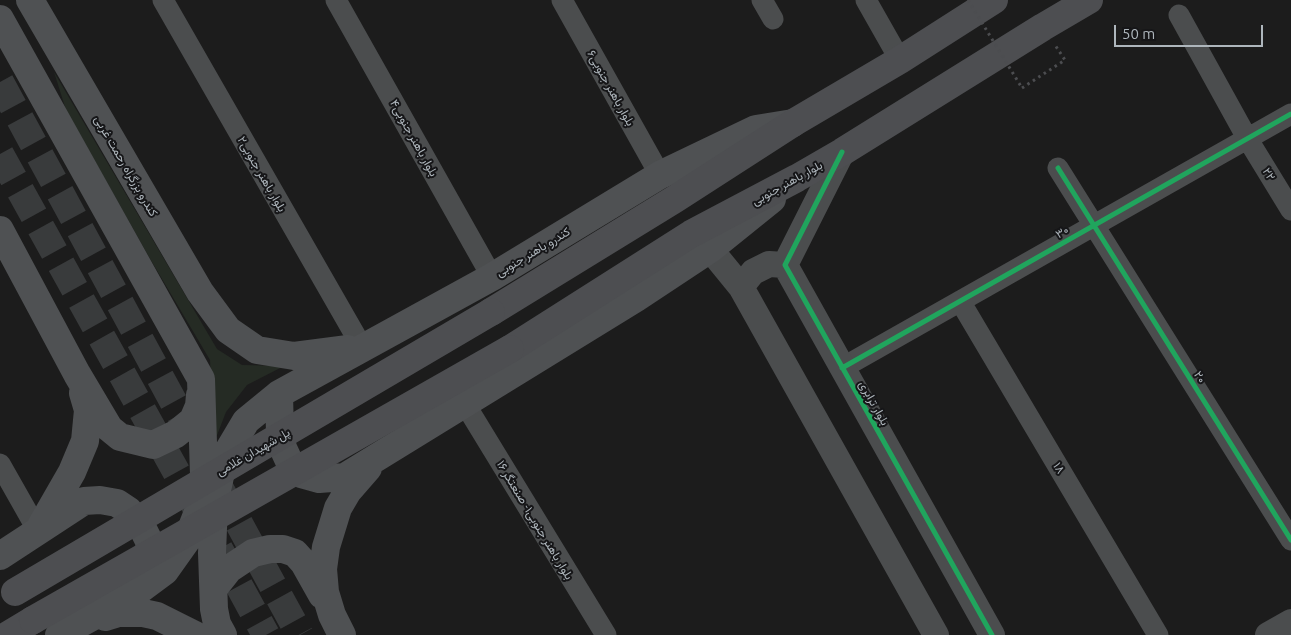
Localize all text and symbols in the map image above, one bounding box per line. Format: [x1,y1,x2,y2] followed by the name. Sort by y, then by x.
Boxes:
[1116,15,1265,47] scale bar
[1122,25,1155,42] text: 50 m
[584,48,638,128] street label: بلوار باهنر جنوبی۶
[387,97,441,179] street label: بلوار باهنر جنوبی۴
[91,113,161,219] street label: کندرو بزرگراه رحمت غربی
[235,134,289,214] street label: بلوار باهنر جنوبی۲
[749,158,825,208] street label: بلوار باهنر جنوبی
[1260,165,1278,183] street label: ۲۲
[1053,223,1071,241] street label: ۳۰
[493,224,573,280] street label: کندرو باهنر جنوبی
[1191,368,1209,386] street label: ۲۰
[856,378,892,428] street label: بلوار ترابری
[214,425,292,479] street label: پل شهیدان غلامی
[494,458,576,582] street label: بلوار باهنر جنوبی۱- صنعتگر ۱۶
[1050,460,1068,476] street label: ۱۸

